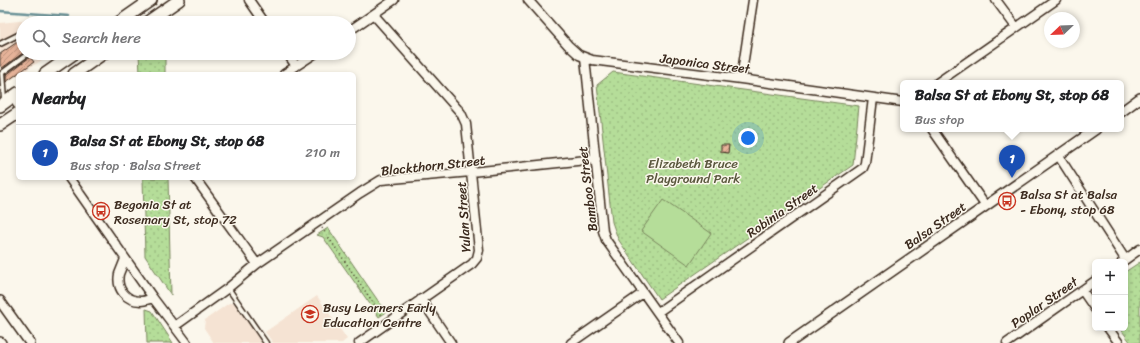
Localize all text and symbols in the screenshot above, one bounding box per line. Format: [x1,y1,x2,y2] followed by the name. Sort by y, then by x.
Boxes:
[1044,12,1080,48] north arrow
[16,16,356,60] search box
[62,25,141,51] text: Search here
[30,27,52,49] icon: search
[658,46,752,81] street label: Japonica Street
[900,80,1124,132] popup
[915,82,1109,108] text: Balsa St at Ebony St, stop 68
[32,83,86,113] text: Nearby
[915,108,964,131] text: Bus stop
[70,128,264,154] text: Balsa St at Ebony St, stop 68
[738,128,758,148] your location
[42,141,48,164] text: 1
[305,141,340,164] text: 210 m
[571,145,604,233] street label: Bamboo Street
[999,145,1025,178] pin: 1
[380,149,487,182] street label: Blackthorn Street
[646,152,740,190] park label: Elizabeth Bruce Playground Park
[70,154,201,177] text: Bus stop · Balsa Street
[742,177,823,244] street label: Robinia Street
[450,181,477,253] street label: Yulan Street
[1020,183,1118,221] place label: Balsa St at Balsa - Ebony, stop 68
[997,191,1017,211] bus stop icon: Balsa St at Balsa - Ebony, stop 68
[114,193,237,231] place label: Begonia St at Rosemary St, stop 72
[899,195,972,255] street label: Balsa Street
[91,201,111,221] bus stop icon: Begonia St at Rosemary St, stop 72
[1092,259,1128,331] map controls
[1092,259,1128,295] button: +
[1006,270,1083,334] street label: Poplar Street
[1092,295,1128,331] button: −
[323,296,436,334] place label: Busy Learners Early Education Centre
[300,304,320,324] school or university icon: Busy Learners Early Education Centre

